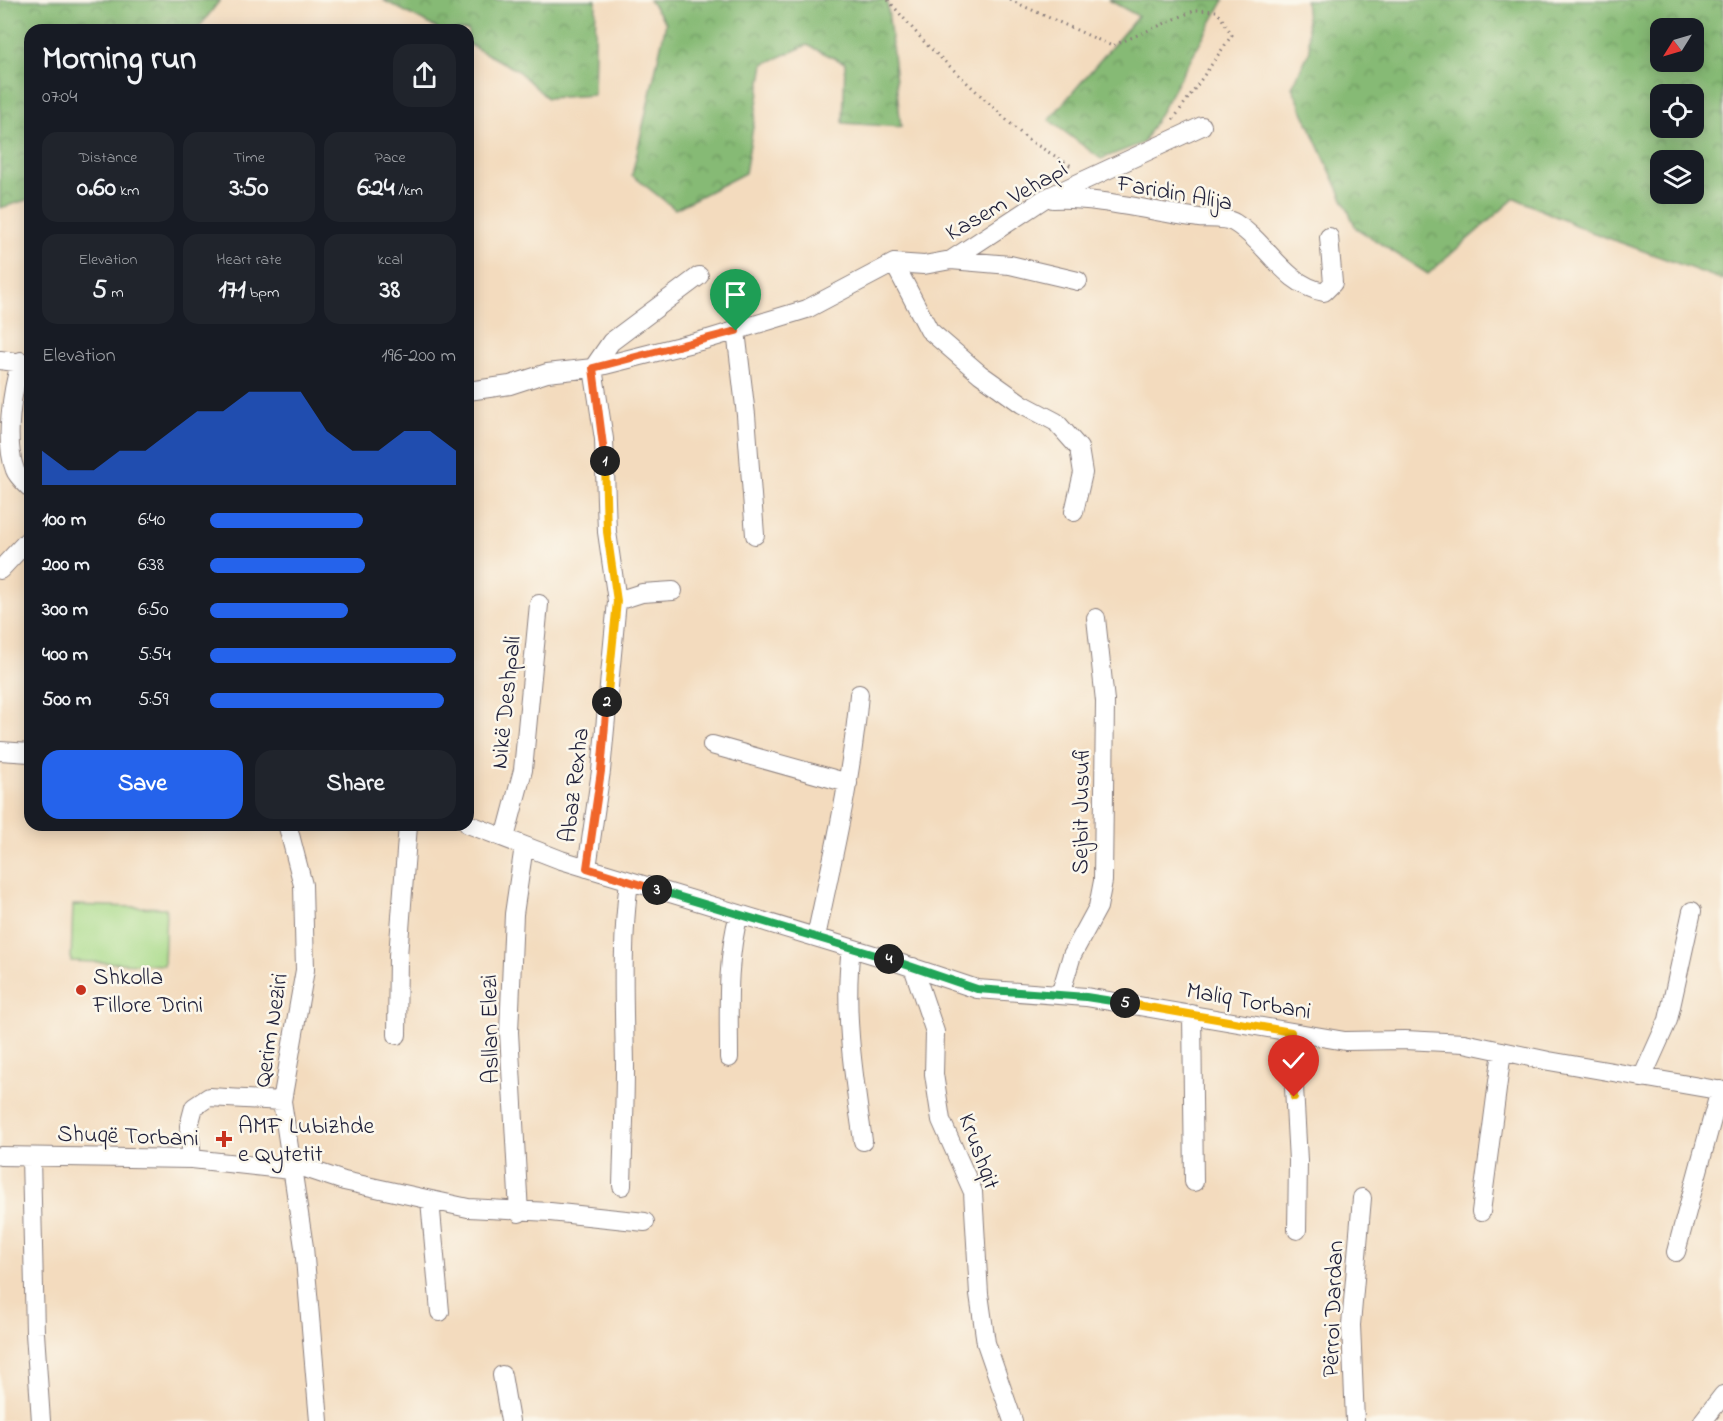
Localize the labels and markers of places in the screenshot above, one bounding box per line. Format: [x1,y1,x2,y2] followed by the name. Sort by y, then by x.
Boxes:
[710,269,761,331] pin
[590,446,620,476] pin: 1
[592,687,622,717] pin: 2
[642,875,672,905] pin: 3
[874,944,904,974] pin: 4
[92,961,203,1024] place label: Shkolla Fillore Drini
[74,983,88,997] marker: Shkolla Fillore Drini
[1110,988,1140,1018] pin: 5
[1268,1035,1319,1097] pin
[238,1110,374,1174] place label: AMF Lubizhde e Qytetit
[215,1130,233,1148] marker: AMF Lubizhde e Qytetit

